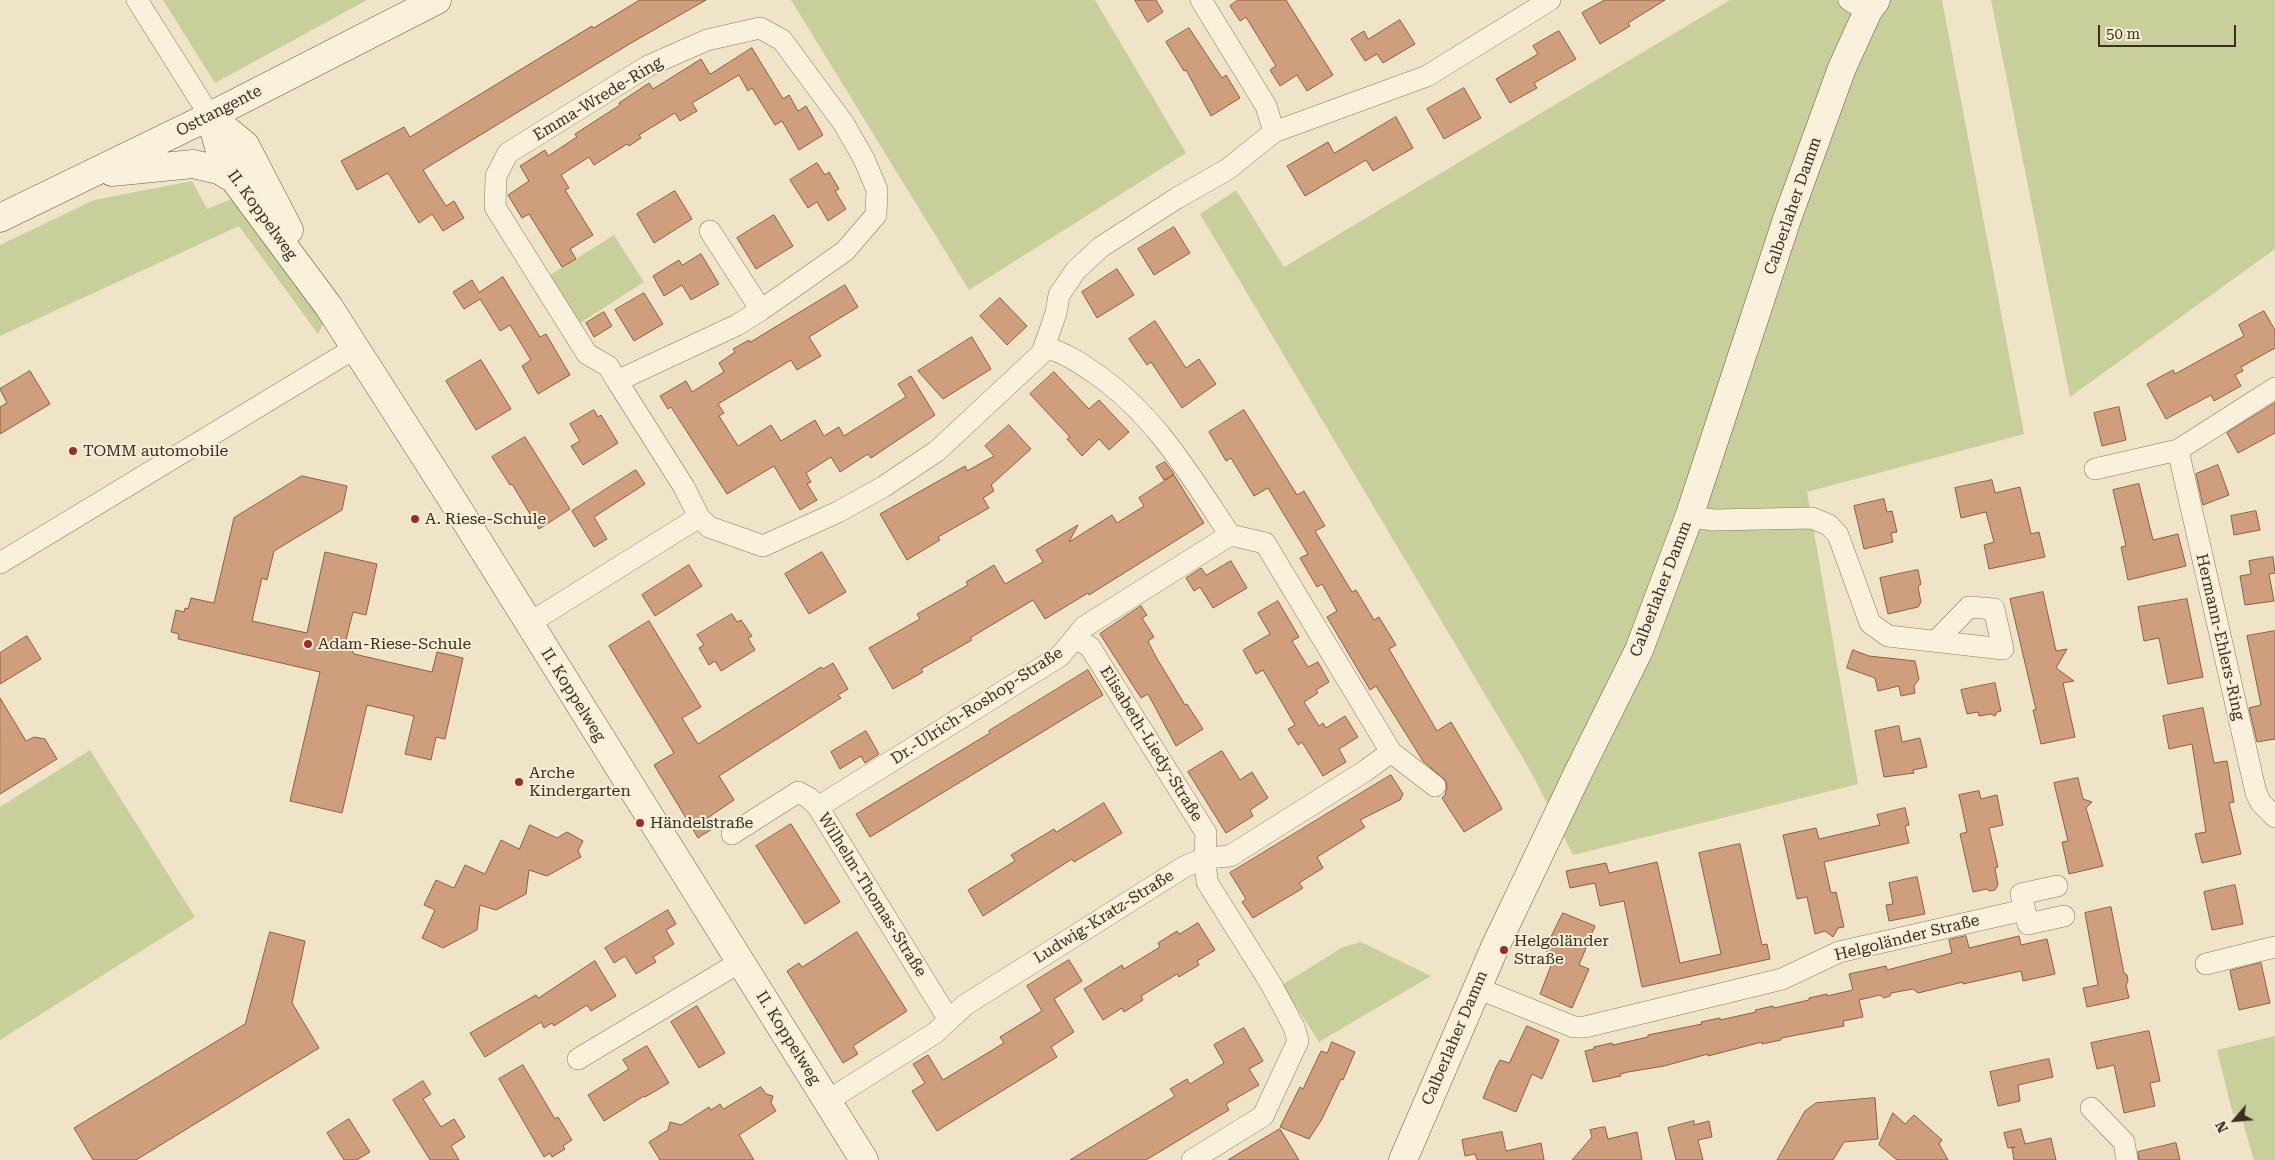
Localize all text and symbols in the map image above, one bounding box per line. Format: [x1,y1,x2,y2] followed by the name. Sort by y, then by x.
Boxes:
[2100,15,2238,47] scale bar
[2106,25,2140,43] text: 50 m
[530,53,666,145] street label: Emma-Wrede-Ring
[173,81,265,141] street label: Osttangente
[1760,135,1826,277] street label: Calberlaher Damm
[223,166,301,264] street label: II. Koppelweg
[83,441,228,461] place label: TOMM automobile
[67,445,79,457] marker: TOMM automobile
[425,509,546,529] place label: A. Riese-Schule
[409,513,421,525] marker: A. Riese-Schule
[1626,518,1696,660] street label: Calberlaher Damm
[2191,552,2249,722] street label: Hermann-Ehlers-Ring
[318,634,471,654] place label: Adam-Riese-Schule
[302,638,314,650] marker: Adam-Riese-Schule
[887,643,1067,769] street label: Dr.-Ulrich-Roshop-Straße
[537,645,609,745] street label: II. Koppelweg
[1095,663,1207,825] street label: Elisabeth-Liedy-Straße
[529,763,631,801] place label: Arche Kindergarten
[513,776,525,788] marker: Arche Kindergarten
[814,809,930,981] street label: Wilhelm-Thomas-Straße
[650,813,753,833] place label: Händelstraße
[634,817,646,829] marker: Händelstraße
[1030,866,1178,968] street label: Ludwig-Kratz-Straße
[1833,911,1981,965] street label: Helgoländer Straße
[1514,931,1609,969] place label: Helgoländer Straße
[1498,944,1510,956] marker: Helgoländer Straße
[1418,968,1492,1108] street label: Calberlaher Damm
[752,988,824,1088] street label: II. Koppelweg
[2210,1095,2260,1145] north arrow
[2212,1118,2231,1135] text: N

